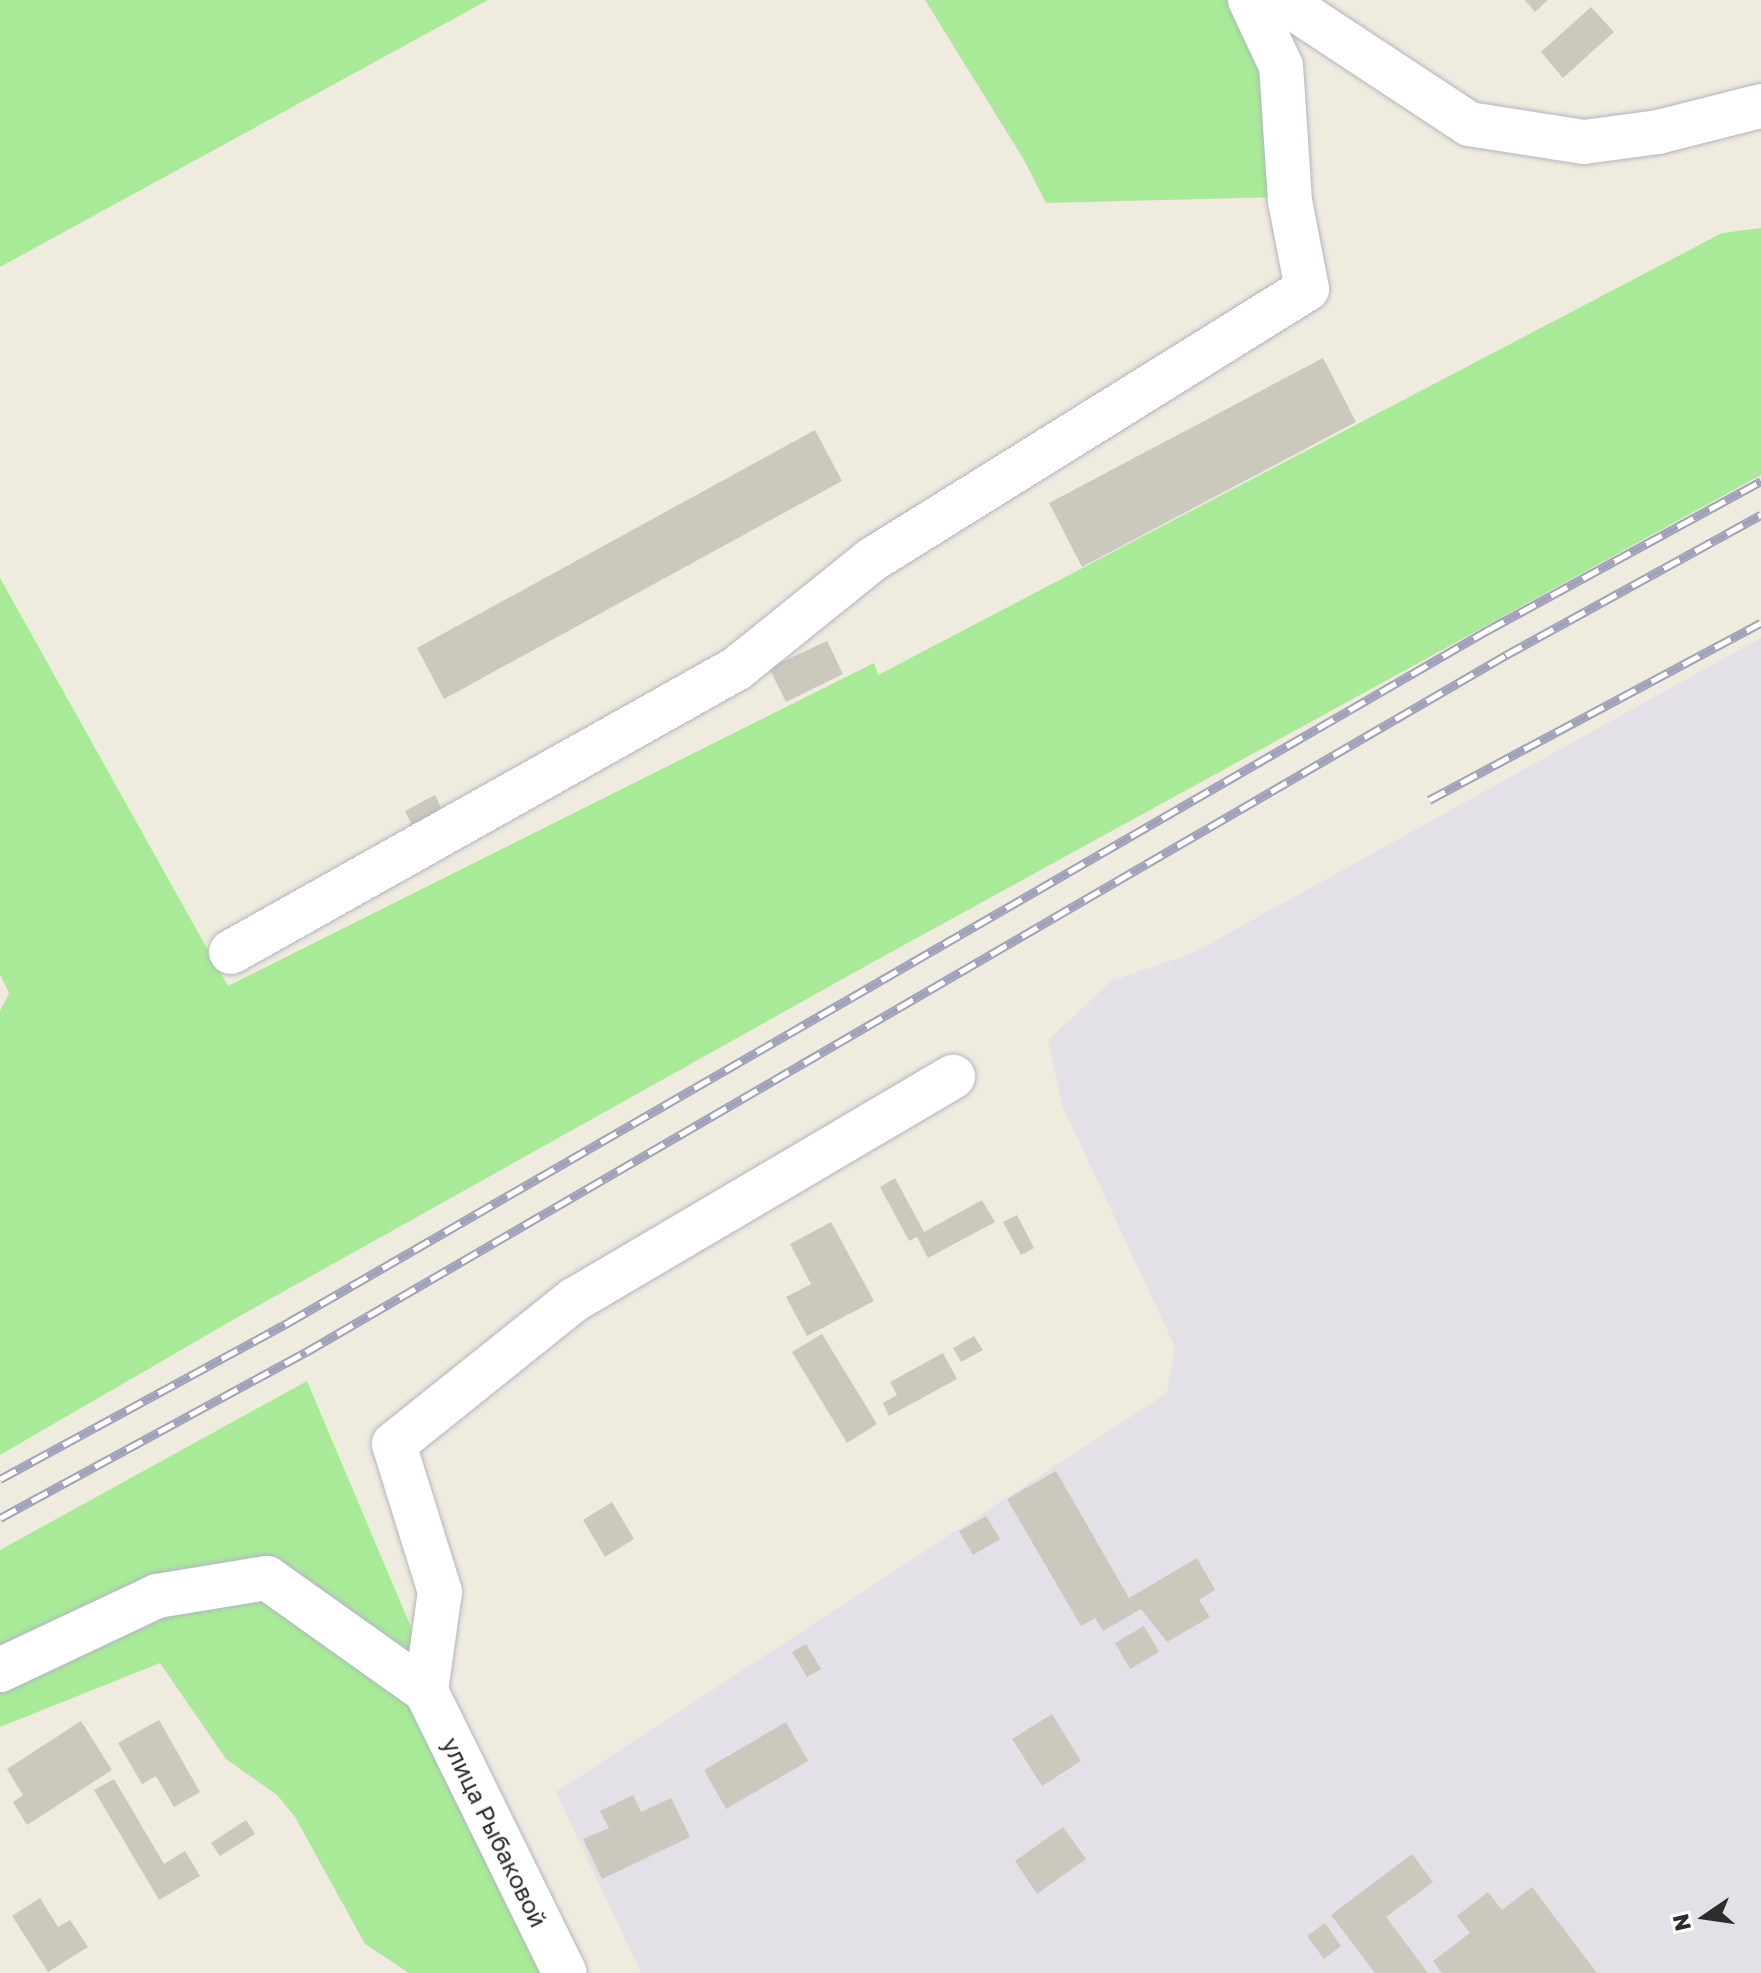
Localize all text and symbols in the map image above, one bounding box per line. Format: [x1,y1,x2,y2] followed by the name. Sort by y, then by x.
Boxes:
[437,1732,553,1932] street label: улица Рыбаковой
[1665,1877,1745,1957] north arrow
[1666,1911,1696,1934] text: N

